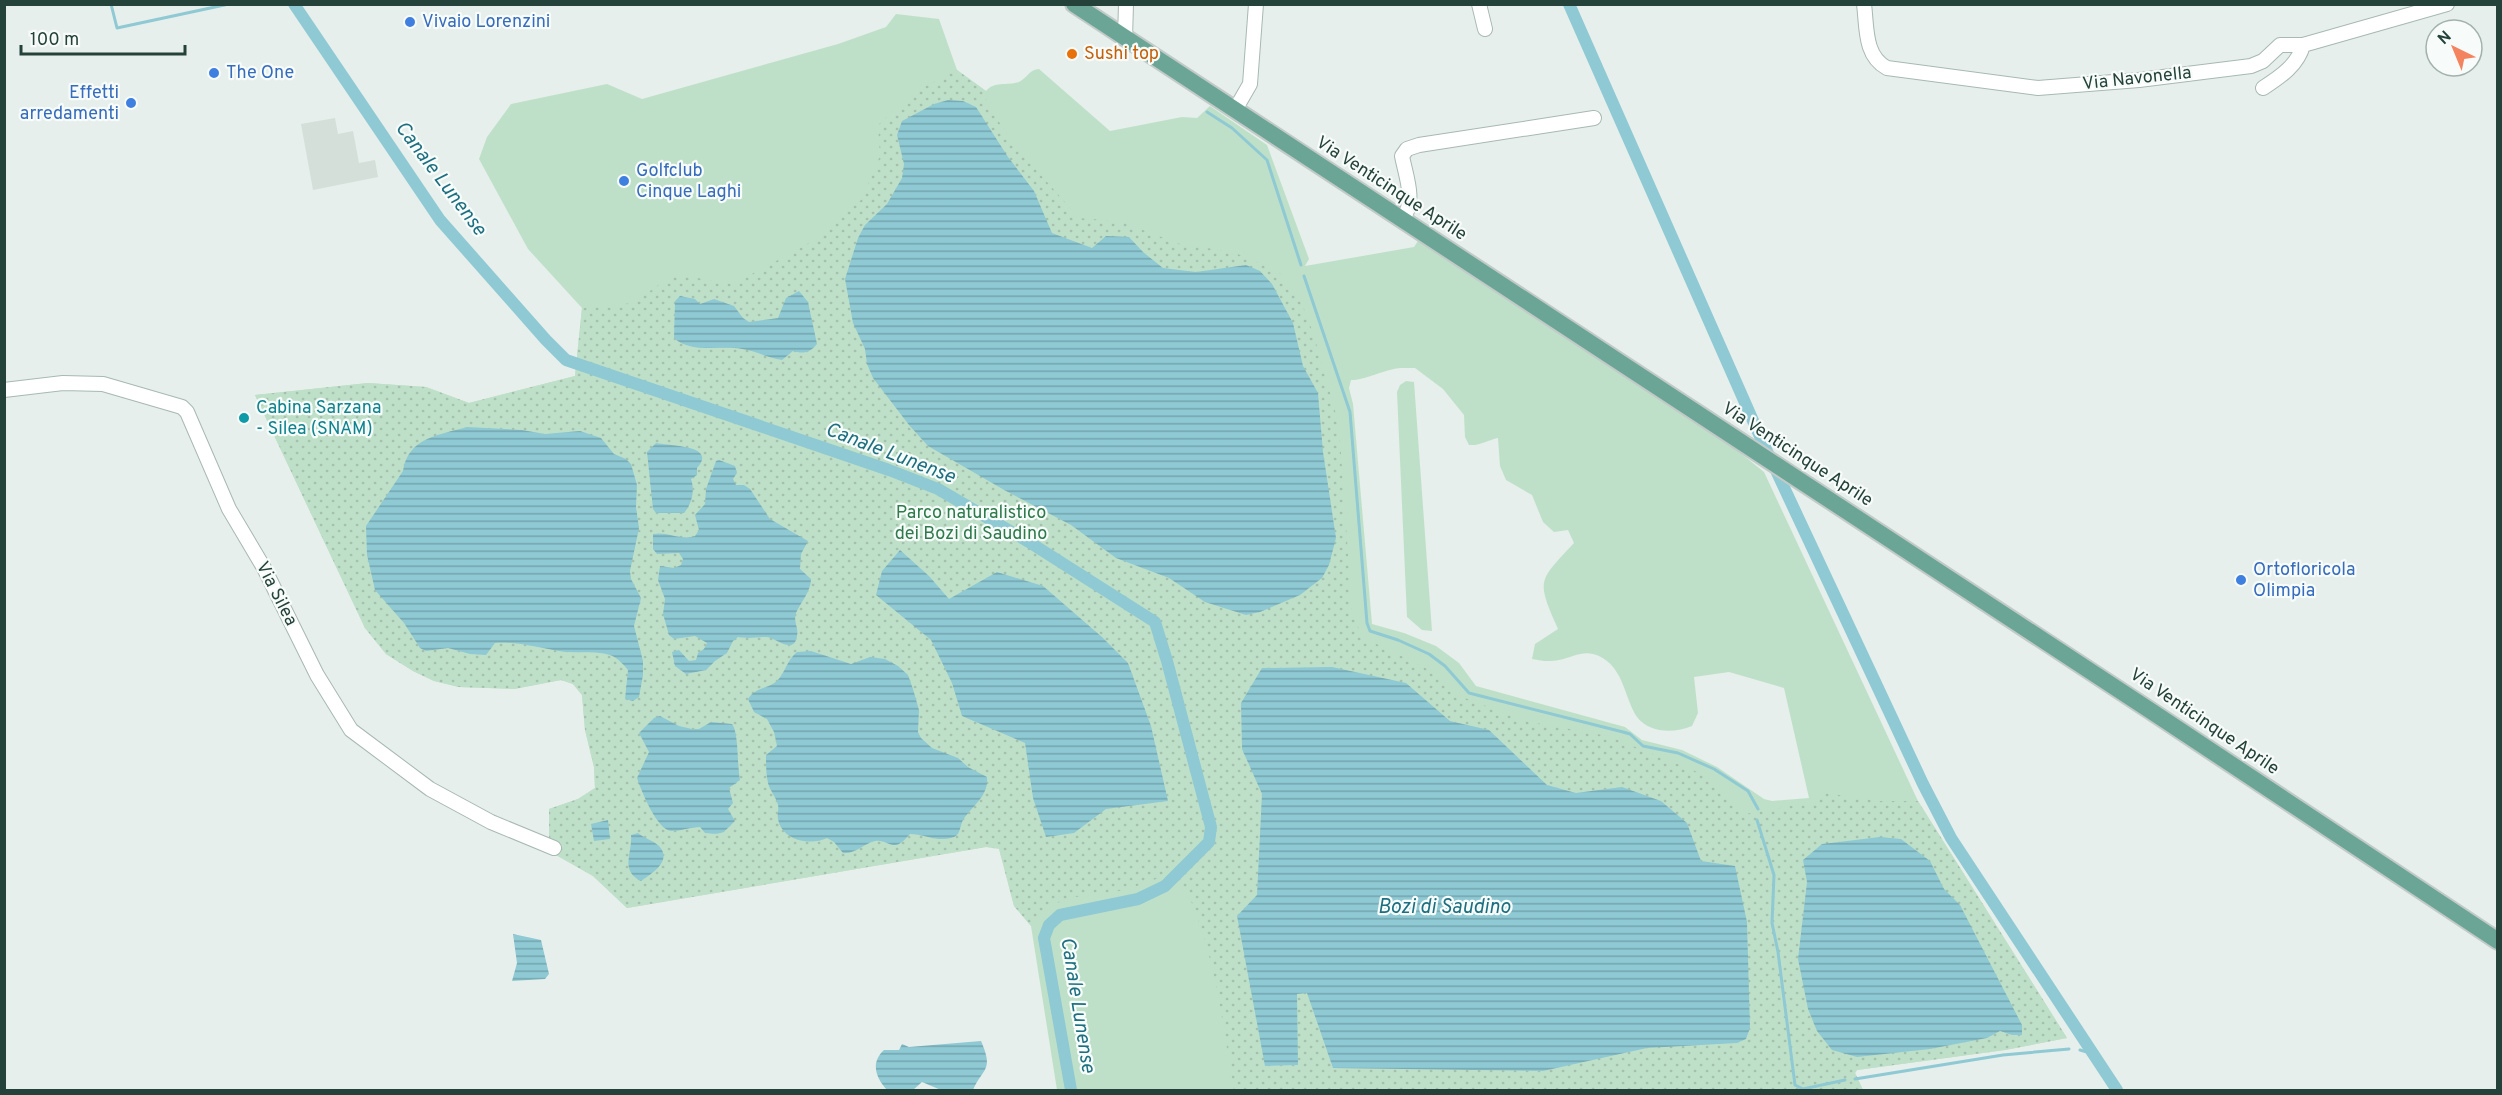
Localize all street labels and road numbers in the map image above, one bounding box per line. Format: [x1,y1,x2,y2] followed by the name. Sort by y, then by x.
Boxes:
[2081,62,2193,96] street label: Via Navonella
[1311,132,1471,246] street label: Via Venticinque Aprile
[1717,398,1877,512] street label: Via Venticinque Aprile
[250,558,302,630] street label: Via Silea
[2125,663,2283,781] street label: Via Venticinque Aprile

